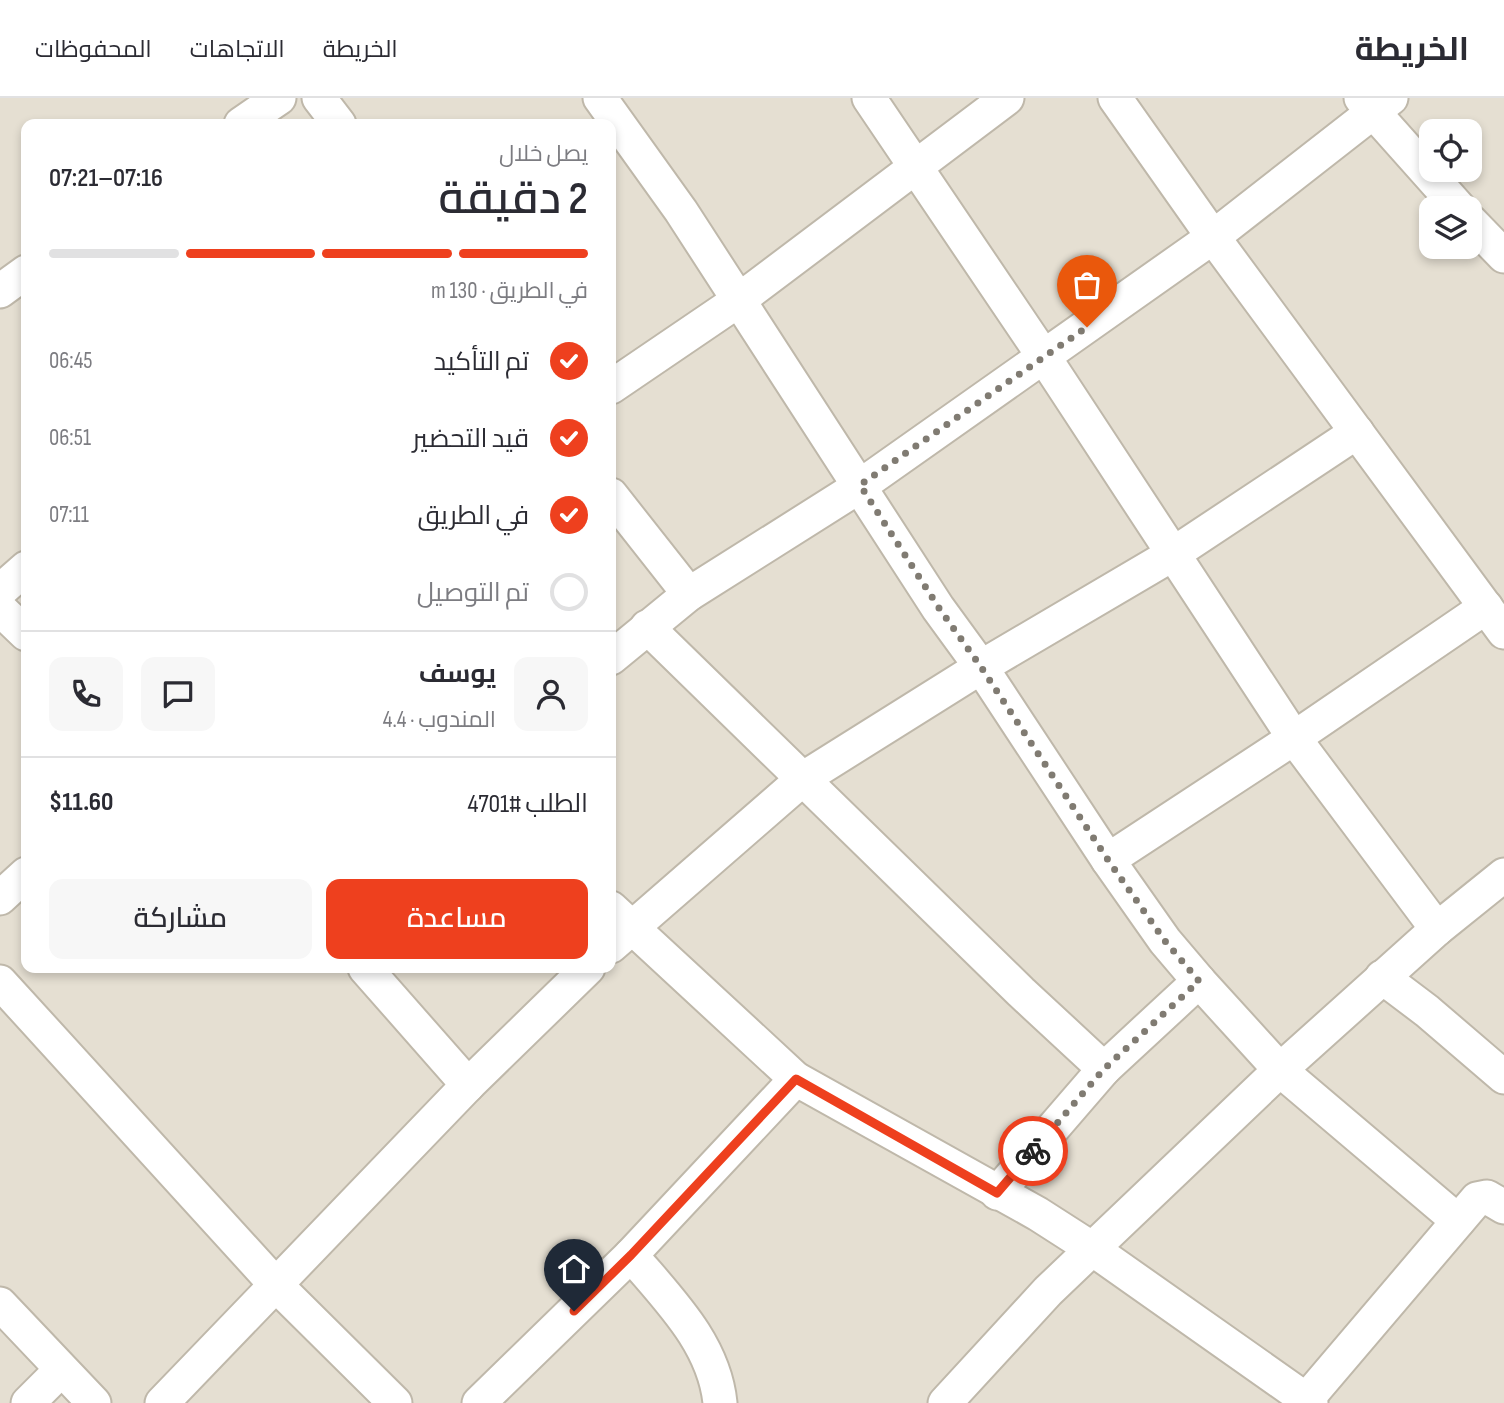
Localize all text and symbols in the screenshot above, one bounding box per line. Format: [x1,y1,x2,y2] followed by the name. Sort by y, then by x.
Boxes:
[1355,30,1469,70] text: الخريطة
[35,35,152,64] text: المحفوظات
[190,35,285,64] text: الاتجاهات
[323,35,398,64] text: الخريطة
[1419,119,1482,259] map controls
[1419,119,1482,182] button: locate
[499,140,588,168] text: يصل خلال
[49,163,163,194] text: 07:16–07:21
[439,172,588,227] text: 2 دقيقة
[1419,196,1482,259] button: layers
[1057,255,1117,327] pin
[1068,266,1106,304] icon: bag
[431,277,588,305] text: في الطريق · 130 m
[550,342,588,380] icon: check
[49,347,93,375] text: 06:45
[434,347,529,378] text: تم التأكيد
[550,419,588,457] icon: check
[49,424,91,452] text: 06:51
[412,424,529,455] text: قيد التحضير
[550,496,588,534] icon: check
[49,501,89,529] text: 07:11
[418,501,529,532] text: في الطريق
[417,578,529,609] text: تم التوصيل
[49,657,123,731] button: phone
[141,657,215,731] button: chat
[514,657,588,731] button: person
[419,659,496,690] text: يوسف
[383,706,496,734] text: المندوب · 4.4
[49,787,113,818] text: $11.60
[467,789,588,820] text: الطلب #4701
[49,879,312,959] button: مشاركة
[326,879,588,959] button: مساعدة
[998,1116,1068,1186] courier
[1014,1132,1052,1170] icon: bike
[544,1239,604,1311] pin
[555,1250,593,1288] icon: home

